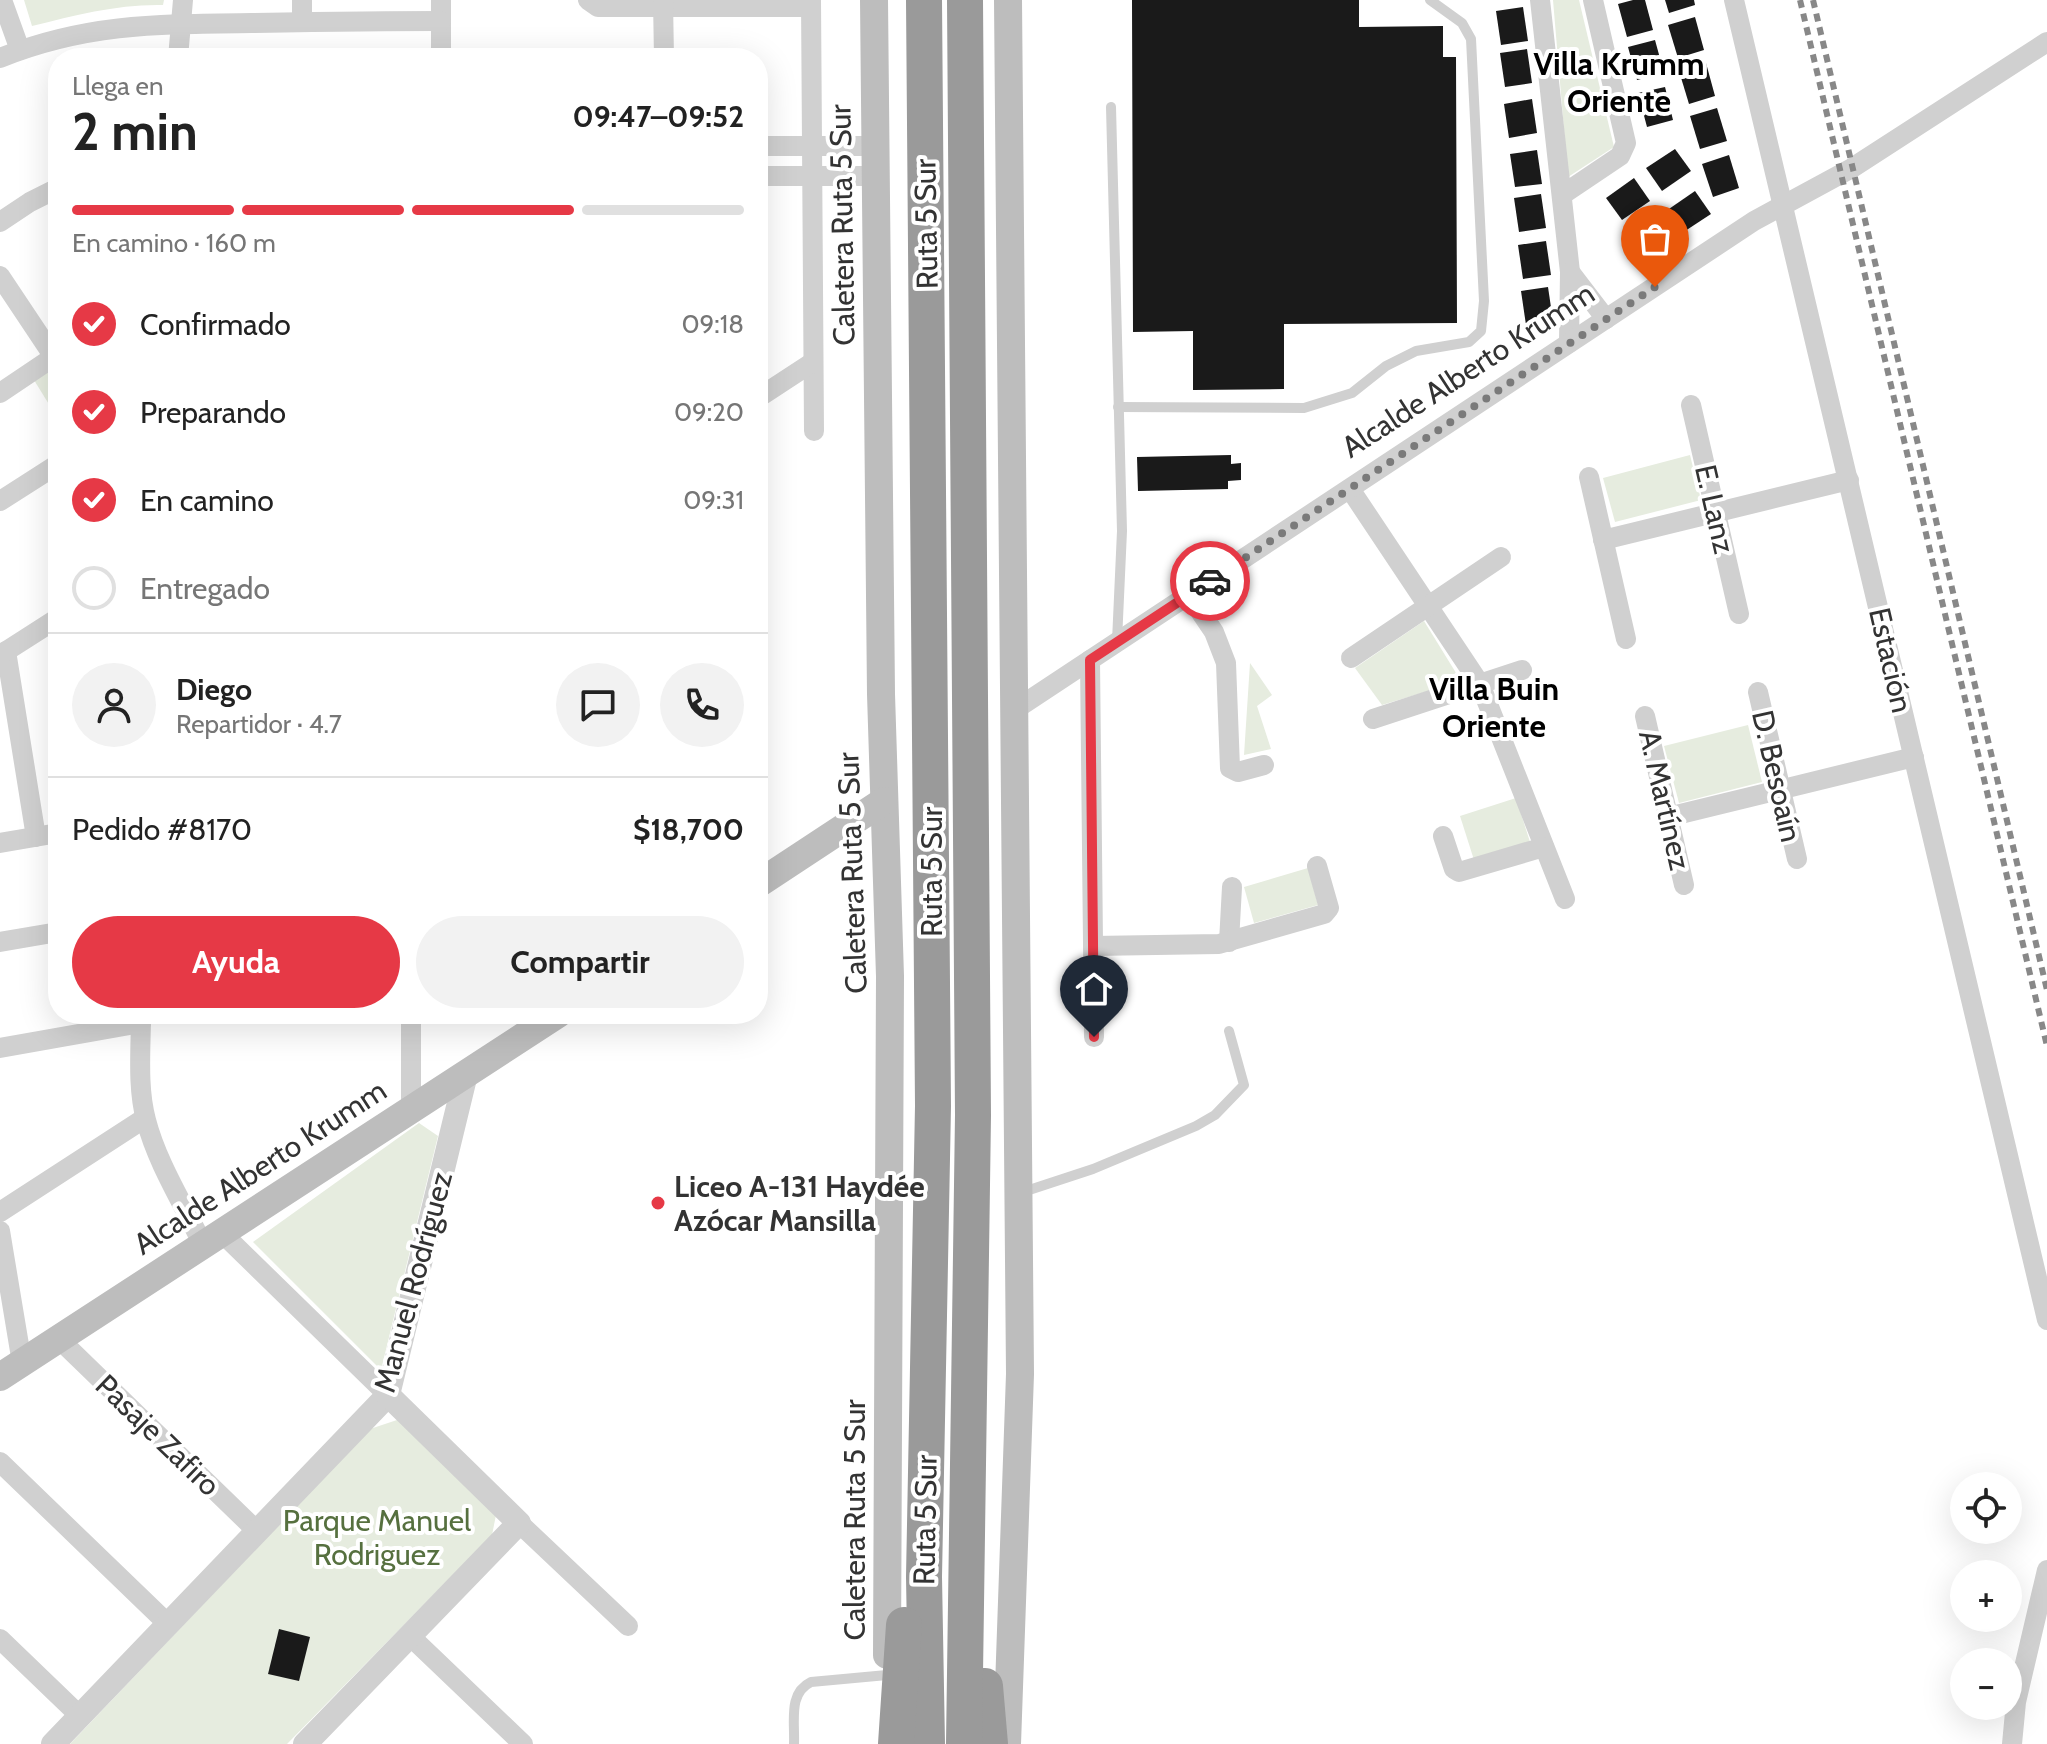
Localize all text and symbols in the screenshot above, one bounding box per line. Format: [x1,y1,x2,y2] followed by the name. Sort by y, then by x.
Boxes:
[1533,44,1705,120] district label: Villa Krumm Oriente
[72,70,163,102] text: Llega en
[573,98,744,135] text: 09:47–09:52
[72,100,198,163] text: 2 min
[821,104,863,346] street label: Caletera Ruta 5 Sur
[906,158,946,289] street label: Ruta 5 Sur
[1621,205,1689,287] pin
[1633,217,1677,261] icon: bag
[72,227,276,259] text: En camino · 160 m
[1335,274,1601,466] street label: Alcalde Alberto Krumm
[72,302,116,346] icon: check
[140,306,291,343] text: Confirmado
[681,308,744,340] text: 09:18
[72,390,116,434] icon: check
[140,394,286,431] text: Preparando
[674,396,744,428] text: 09:20
[1687,461,1743,557] street label: E. Lanz
[72,478,116,522] icon: check
[140,482,274,519] text: En camino
[683,484,744,516] text: 09:31
[1170,541,1250,621] courier
[1188,559,1232,603] icon: car
[140,570,270,607] text: Entregado
[1861,604,1921,716] street label: Estación
[72,663,156,747] button: person
[556,663,640,747] button: chat
[660,663,744,747] button: phone
[1429,669,1559,745] district label: Villa Buin Oriente
[176,671,252,708] text: Diego
[1744,707,1810,845] street label: D. Besoaín
[176,708,342,740] text: Repartidor · 4.7
[1631,727,1699,873] street label: A. Martínez
[829,751,875,994] street label: Caletera Ruta 5 Sur
[913,806,950,937] street label: Ruta 5 Sur
[72,811,252,848] text: Pedido #8170
[633,811,744,848] text: $18,700
[72,916,400,1008] button: Ayuda
[416,916,744,1008] button: Compartir
[1060,955,1128,1037] pin
[1072,967,1116,1011] icon: home
[127,1071,393,1263] street label: Alcalde Alberto Krumm
[366,1168,460,1396] street label: Manuel Rodríguez
[674,1168,925,1239] place label: Liceo A-131 Haydée Azócar Mansilla
[649,1194,667,1212] marker: Liceo A-131 Haydée Azócar Mansilla
[88,1367,228,1503] street label: Pasaje Zafiro
[836,1399,873,1641] street label: Caletera Ruta 5 Sur
[905,1454,945,1585] street label: Ruta 5 Sur
[1950,1472,2022,1720] map controls
[1950,1472,2022,1544] button: locate
[283,1502,471,1573] park label: Parque Manuel Rodriguez
[1950,1560,2022,1632] button: +
[1950,1648,2022,1720] button: −

